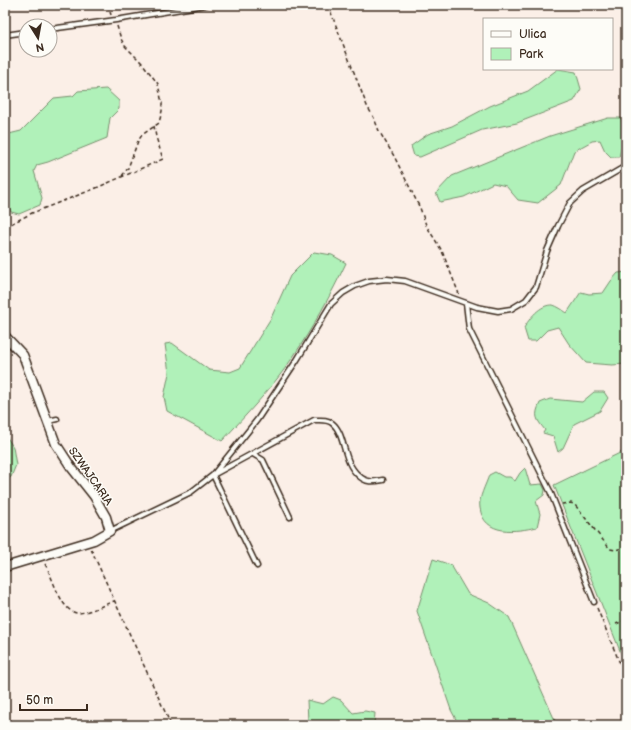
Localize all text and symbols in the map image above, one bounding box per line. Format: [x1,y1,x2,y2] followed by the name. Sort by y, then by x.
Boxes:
[18,18,58,58] north arrow
[483,18,613,70] legend
[519,27,547,42] text: Ulica
[35,40,45,54] text: N
[519,47,543,62] text: Park
[66,445,115,508] street label: SZWAJCARIA
[20,686,87,712] scale bar
[26,693,53,708] text: 50 m

